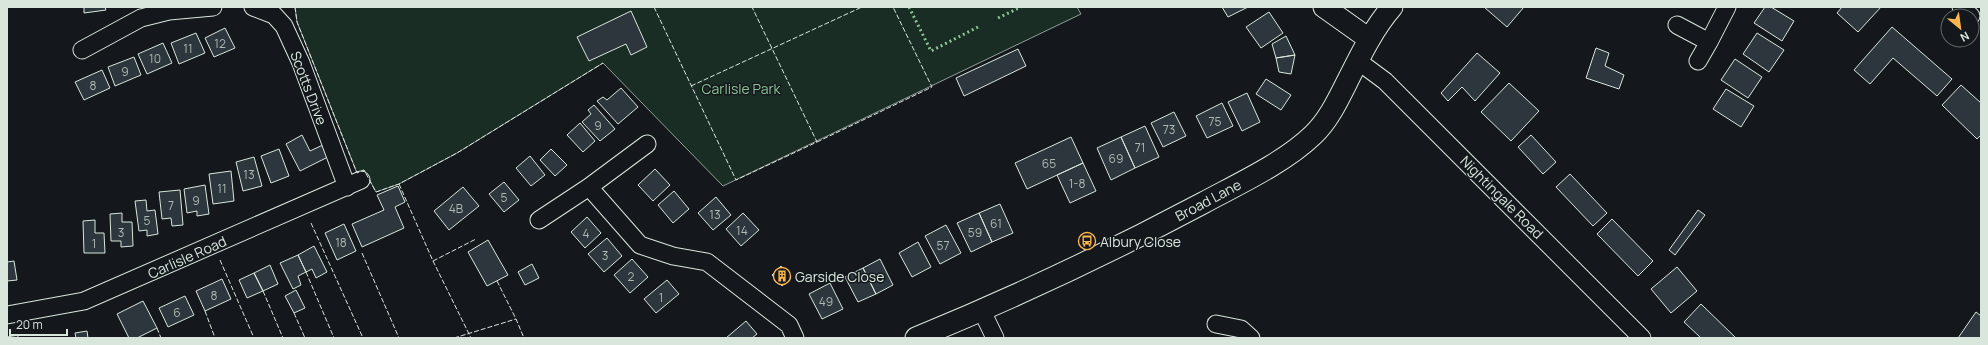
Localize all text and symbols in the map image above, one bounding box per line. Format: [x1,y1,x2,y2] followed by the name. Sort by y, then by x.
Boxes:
[1940,8,1980,48] north arrow
[1958,29,1972,46] text: N
[214,35,226,52] house number: 12
[183,40,193,57] house number: 11
[286,48,332,128] street label: Scotts Drive
[149,50,161,67] house number: 10
[121,63,129,80] house number: 9
[90,77,97,94] house number: 8
[702,79,781,98] park label: Carlisle Park
[1209,113,1222,130] house number: 75
[594,117,602,134] house number: 9
[1163,121,1175,138] house number: 73
[1135,139,1145,156] house number: 71
[1109,150,1123,167] house number: 69
[1456,151,1548,243] street label: Nightingale Road
[1042,155,1056,172] house number: 65
[243,166,255,183] house number: 13
[1069,175,1085,192] house number: 1-8
[1172,175,1244,225] street label: Broad Lane
[217,180,227,197] house number: 11
[501,189,508,206] house number: 5
[192,192,200,209] house number: 9
[168,197,174,214] house number: 7
[449,200,463,217] house number: 4B
[709,206,721,223] house number: 13
[144,212,151,229] house number: 5
[990,215,1002,232] house number: 61
[736,222,748,239] house number: 14
[118,224,124,241] house number: 3
[968,224,982,241] house number: 59
[582,225,590,242] house number: 4
[145,231,229,283] street label: Carlisle Road
[1077,231,1097,251] bus stop icon: Albury Close
[1100,232,1181,251] place label: Albury Close
[335,234,347,251] house number: 18
[92,235,96,252] house number: 1
[937,237,949,254] house number: 57
[602,247,608,264] house number: 3
[772,266,792,286] building icon: Garside Close
[795,267,884,286] place label: Garside Close
[628,268,635,285] house number: 2
[211,287,218,304] house number: 8
[659,289,663,306] house number: 1
[819,293,833,310] house number: 49
[173,304,181,321] house number: 6
[10,311,67,337] scale bar
[16,316,43,333] text: 20 m

